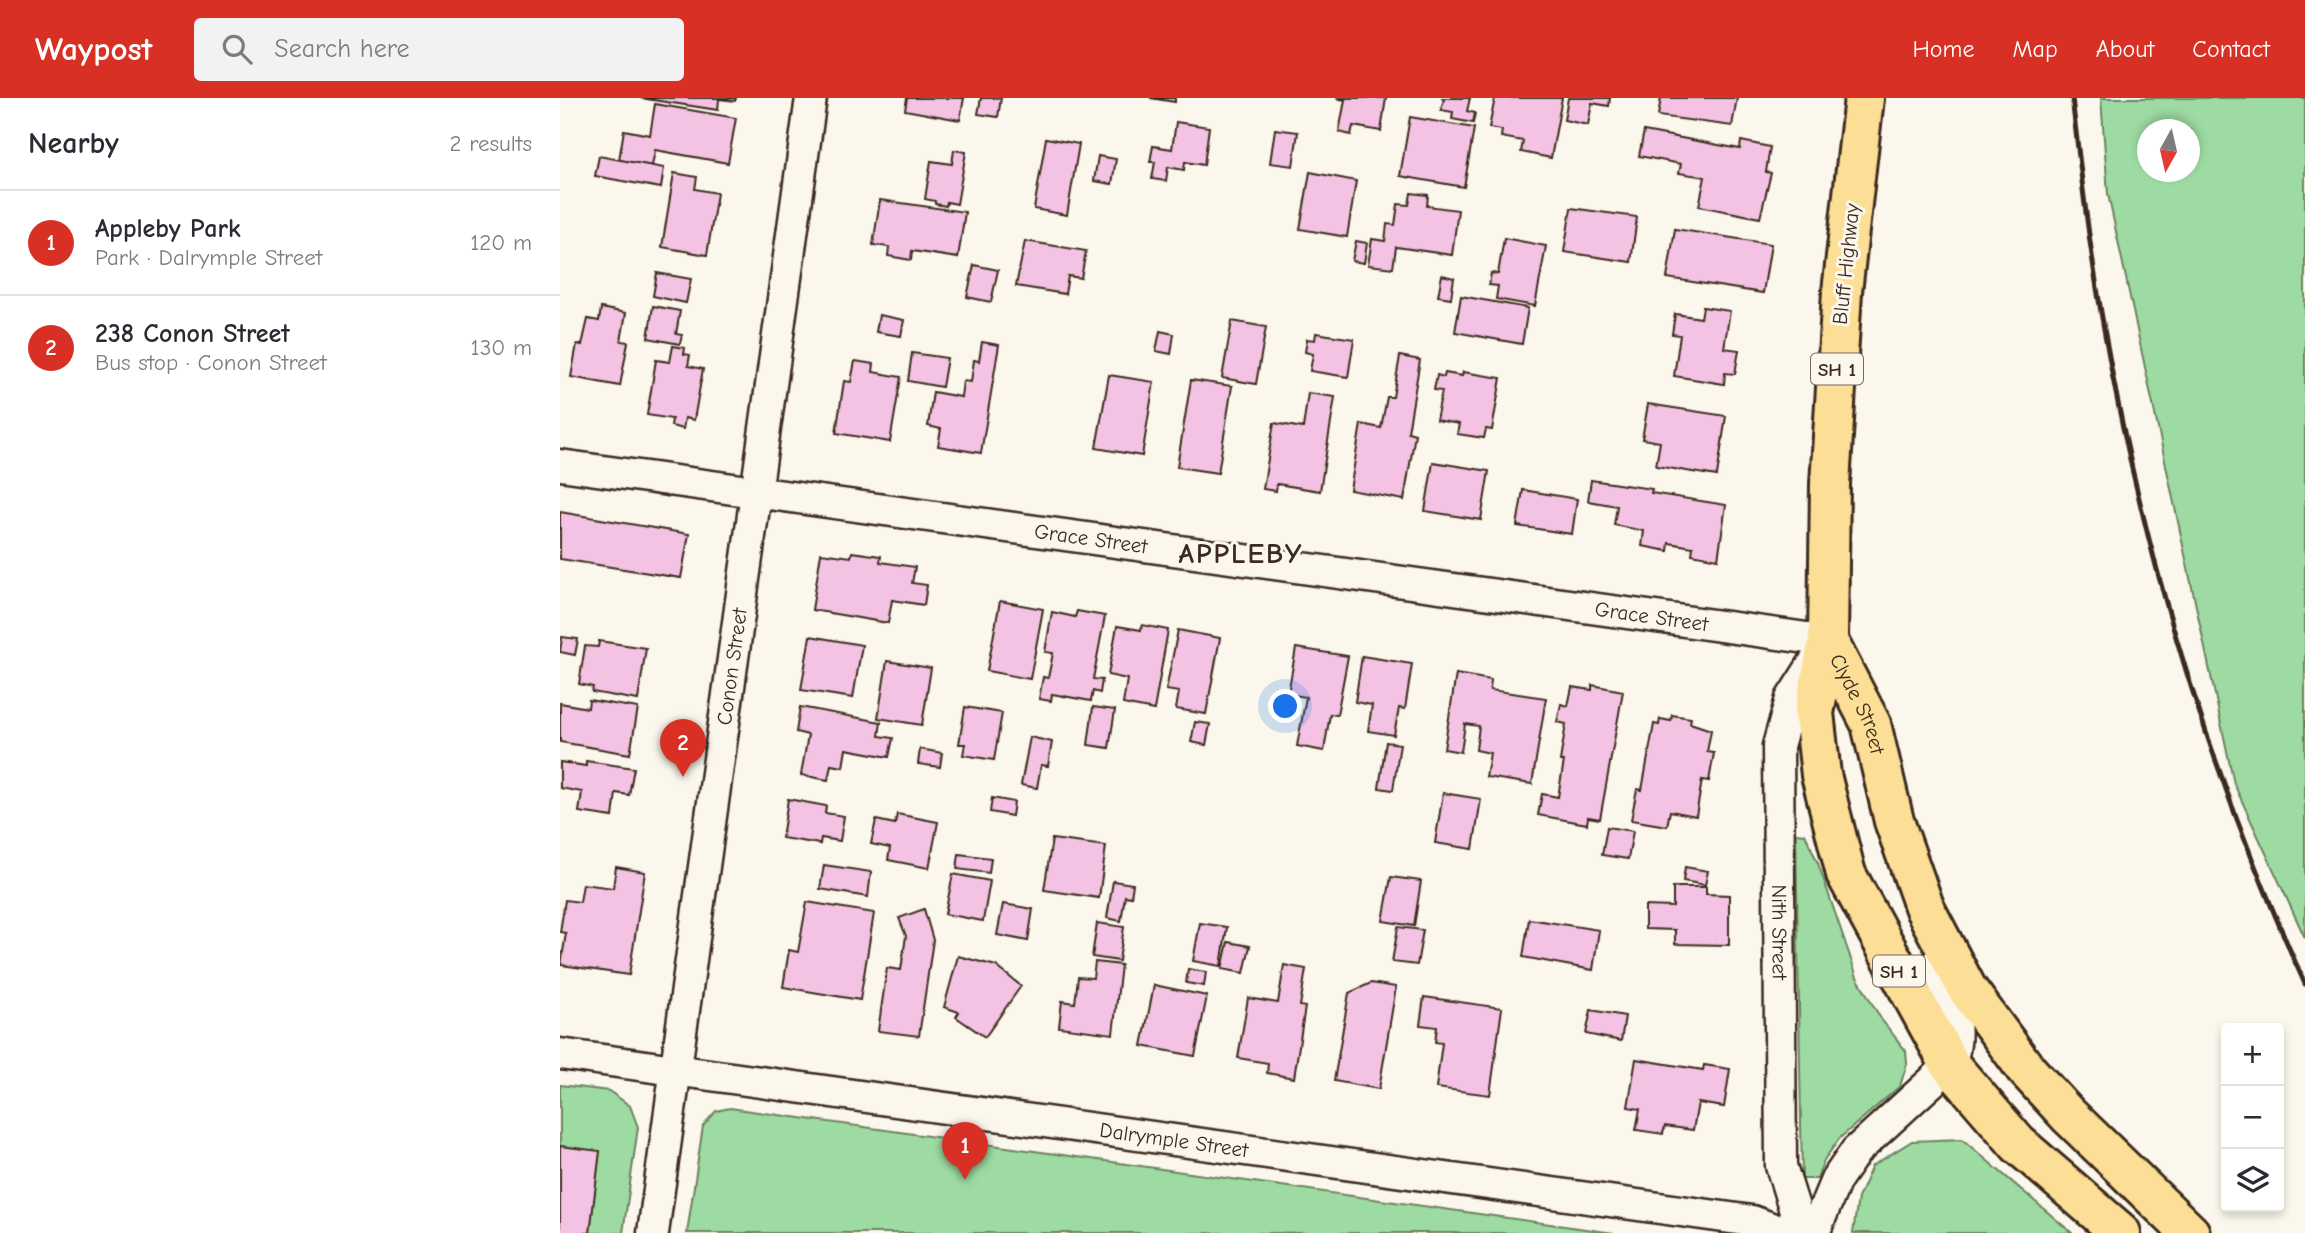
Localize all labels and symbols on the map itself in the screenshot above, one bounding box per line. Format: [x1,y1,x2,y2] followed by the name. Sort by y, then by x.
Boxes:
[2137,119,2200,182] north arrow
[1828,202,1864,326] street label: Bluff Highway
[1811,354,1863,384] road number: SH 1
[1033,519,1150,559] street label: Grace Street
[1179,538,1303,570] district label: APPLEBY
[1593,597,1711,636] street label: Grace Street
[712,605,752,727] street label: Conon Street
[1825,650,1890,757] street label: Clyde Street
[1268,689,1302,723] your location
[660,719,706,777] pin: 2
[1767,884,1792,981] street label: Nith Street
[1873,956,1925,986] road number: SH 1
[1098,1118,1251,1162] street label: Dalrymple Street
[942,1122,988,1180] pin: 1

